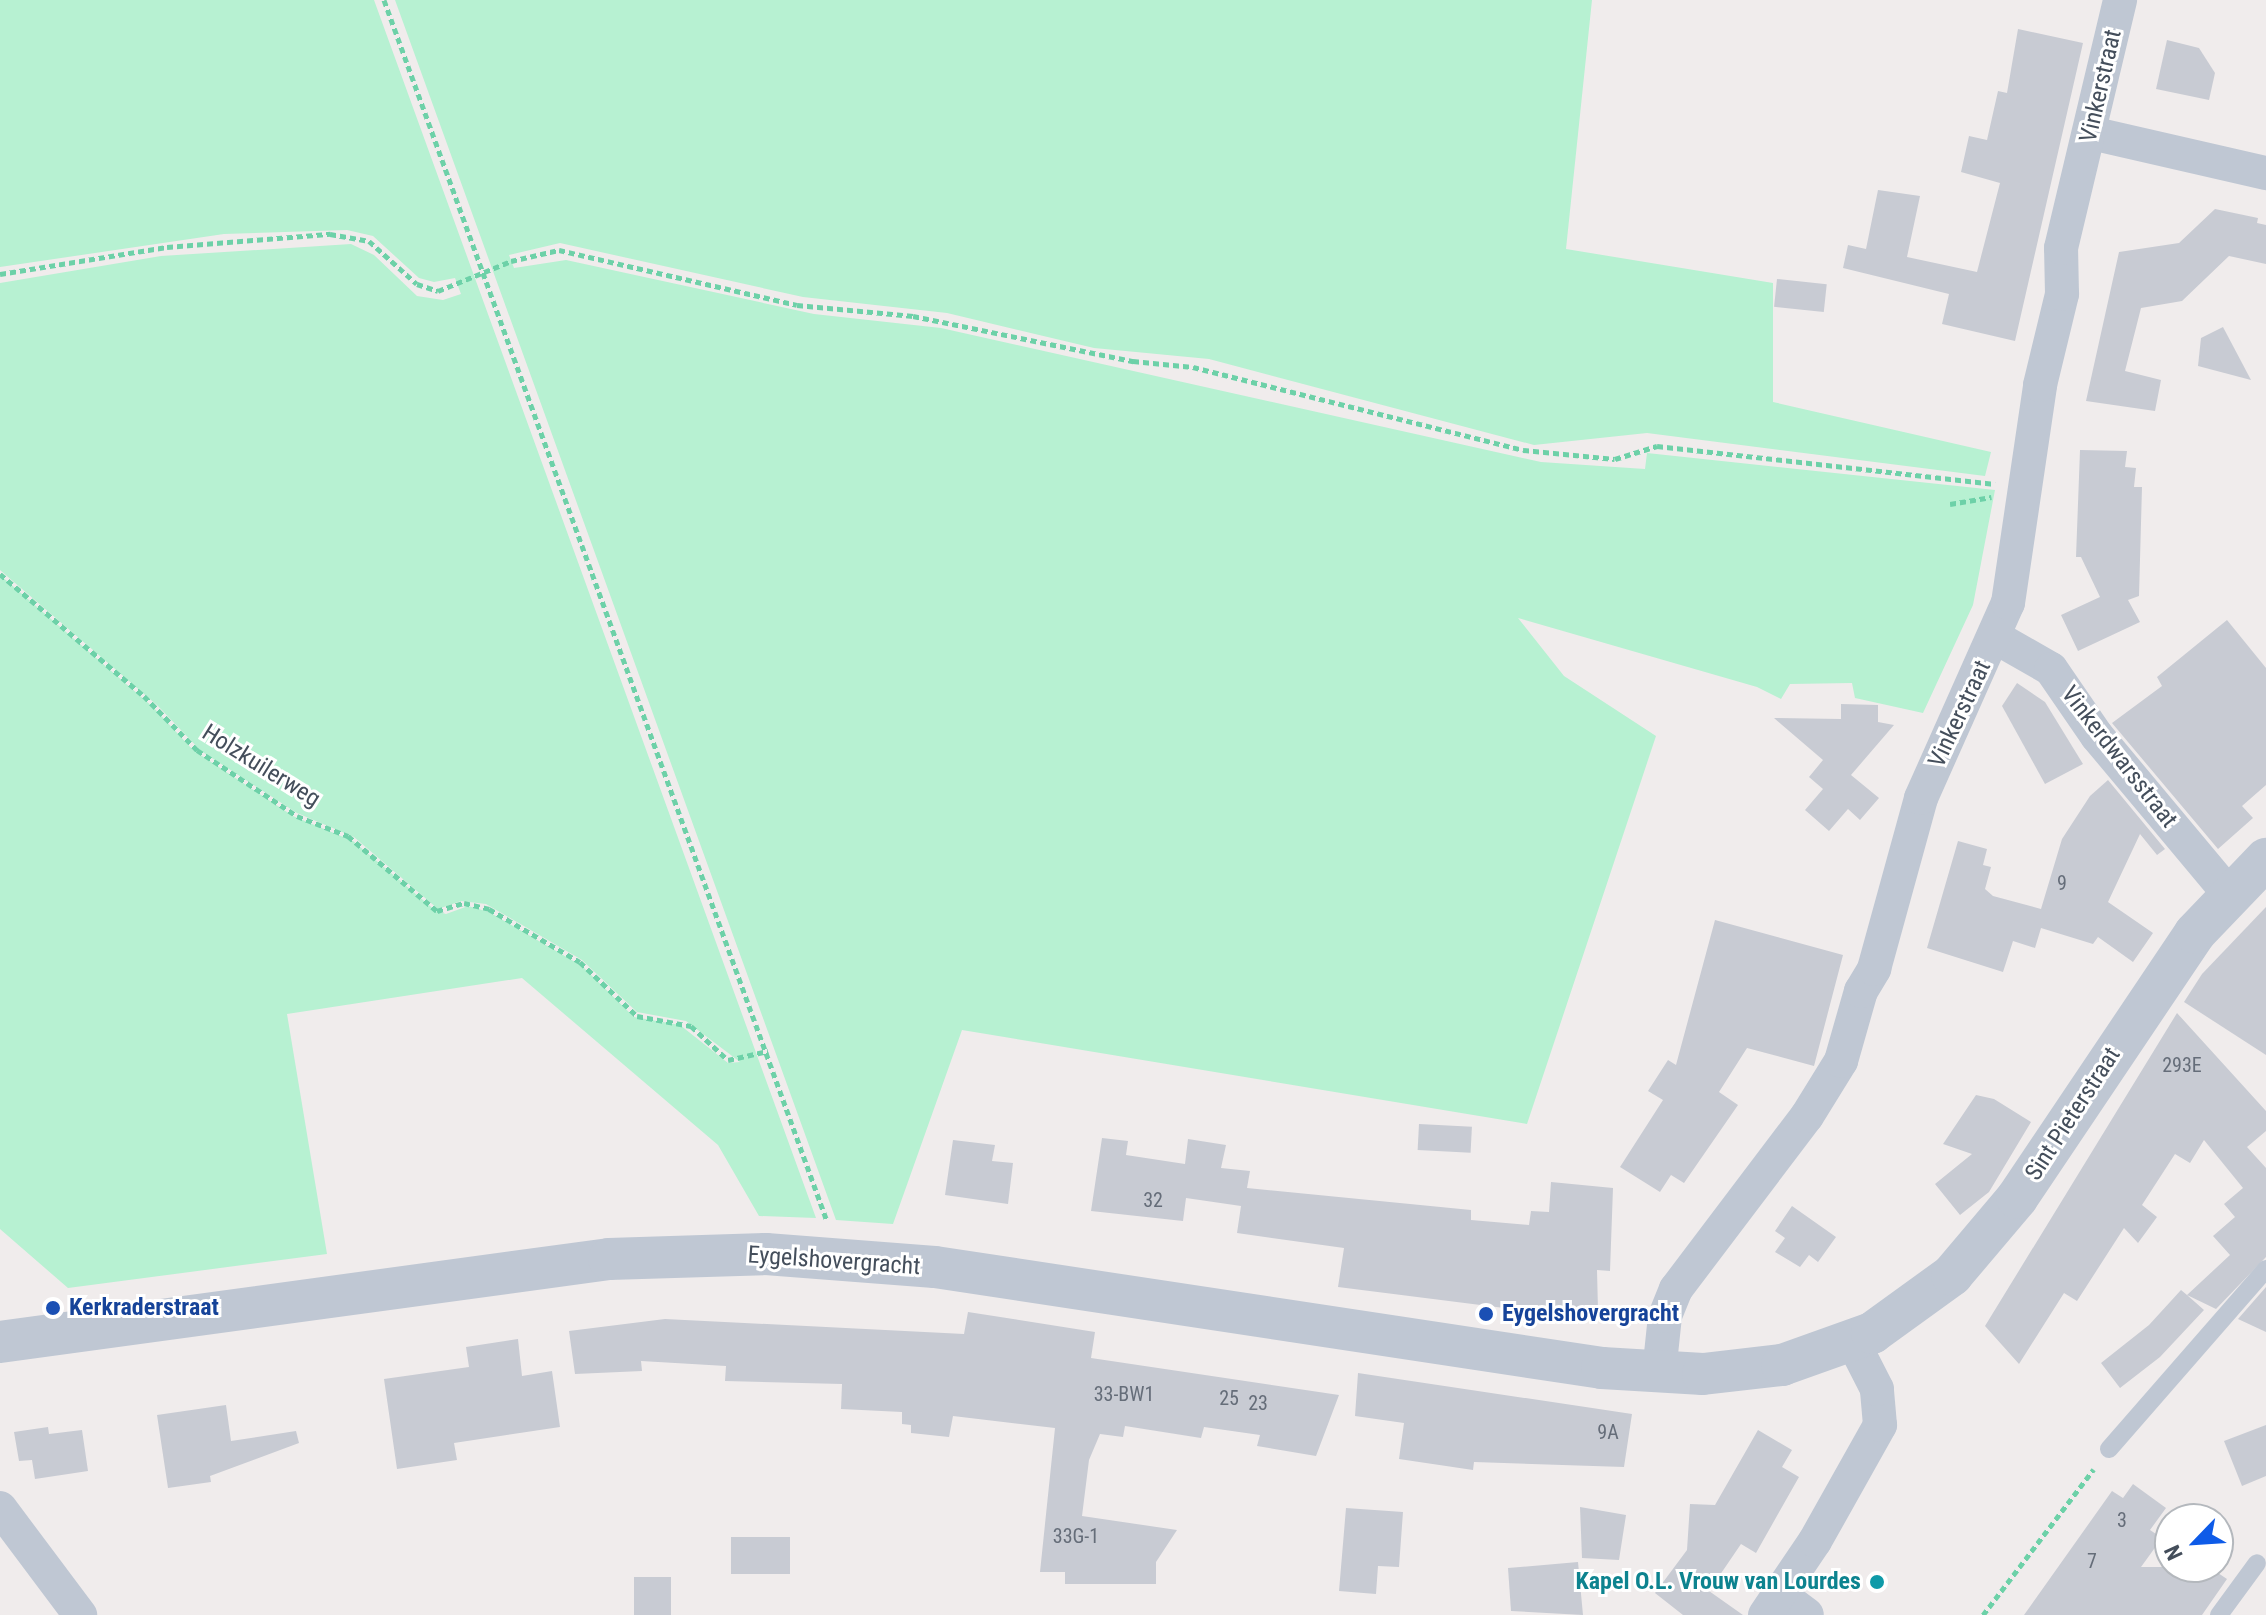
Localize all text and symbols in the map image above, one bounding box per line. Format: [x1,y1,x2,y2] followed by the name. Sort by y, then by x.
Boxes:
[2074,27,2128,145] street label: Vinkerstraat
[1923,656,1997,772] street label: Vinkerstraat
[2055,680,2183,834] street label: Vinkerdwarsstraat
[197,718,325,814] street label: Holzkuilerweg
[2057,871,2067,895] house number: 9
[2019,1042,2127,1186] street label: Sint Pieterstraat
[2162,1053,2202,1077] house number: 293E
[1143,1188,1163,1212] house number: 32
[747,1241,921,1281] street label: Eygelshovergracht
[69,1294,219,1322] place label: Kerkraderstraat
[44,1299,62,1317] marker: Kerkraderstraat
[1502,1300,1679,1328] place label: Eygelshovergracht
[1477,1305,1495,1323] marker: Eygelshovergracht
[1094,1382,1154,1406] house number: 33-BW1
[1219,1386,1239,1410] house number: 25
[1248,1391,1268,1415] house number: 23
[1597,1420,1619,1444] house number: 9A
[2154,1503,2234,1583] north arrow
[2117,1508,2127,1532] house number: 3
[1053,1524,1099,1548] house number: 33G-1
[2159,1541,2188,1564] text: N
[2087,1549,2097,1573] house number: 7
[1575,1568,1861,1596] place label: Kapel O.L. Vrouw van Lourdes
[1868,1573,1886,1591] marker: Kapel O.L. Vrouw van Lourdes

